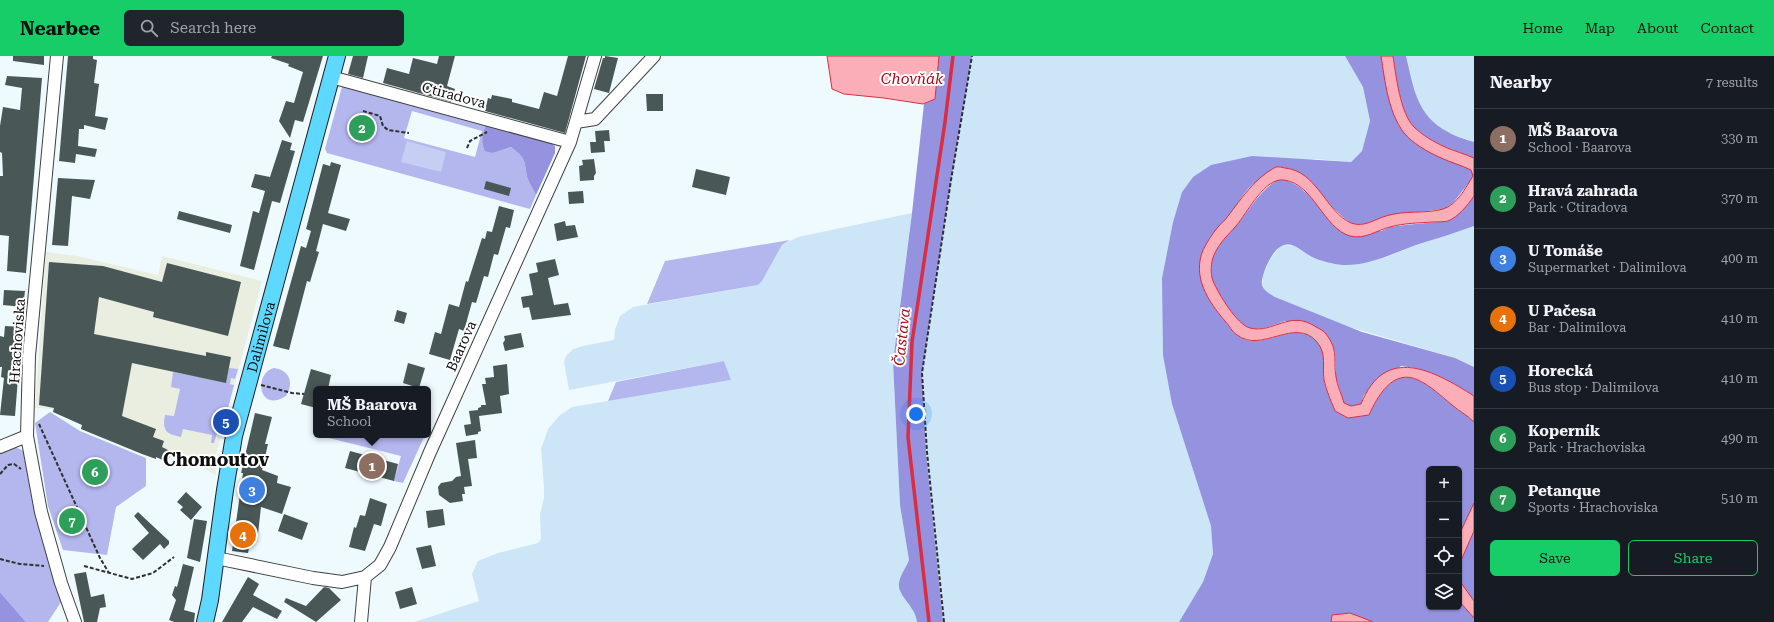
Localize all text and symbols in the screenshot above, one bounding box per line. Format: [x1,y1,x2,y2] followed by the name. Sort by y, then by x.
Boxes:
[124,10,404,46] search box
[20,17,100,40] text: Nearbee
[138,17,160,39] icon: search
[170,19,256,37] text: Search here
[1522,20,1563,36] text: Home
[1585,20,1615,36] text: Map
[1637,20,1679,36] text: About
[1701,20,1754,36] text: Contact
[881,70,944,88] water label: Chovňák
[1490,72,1552,92] text: Nearby
[1706,75,1758,90] text: 7 results
[420,79,488,111] street label: Ctiradova
[349,113,375,143] pin: 2
[1528,122,1618,140] text: MŠ Baarova
[1499,131,1507,146] text: 1
[1721,131,1758,146] text: 330 m
[1528,140,1632,155] text: School · Baarova
[1528,182,1638,200] text: Hravá zahrada
[1499,191,1507,206] text: 2
[1721,191,1758,206] text: 370 m
[1528,200,1628,215] text: Park · Ctiradova
[1528,242,1603,260] text: U Tomáše
[1499,251,1507,266] text: 3
[1721,251,1758,266] text: 400 m
[1528,260,1686,275] text: Supermarket · Dalimilova
[6,298,28,384] street label: Hrachoviska
[244,299,278,374] street label: Dalimilova
[1528,302,1596,320] text: U Pačesa
[890,307,914,367] water label: Častava
[1499,311,1507,326] text: 4
[1721,311,1758,326] text: 410 m
[443,318,479,374] street label: Baarova
[1528,320,1626,335] text: Bar · Dalimilova
[1528,362,1593,380] text: Horecká
[1499,371,1507,386] text: 5
[1721,371,1758,386] text: 410 m
[1528,380,1659,395] text: Bus stop · Dalimilova
[313,386,431,438] popup
[327,396,417,414] text: MŠ Baarova
[906,404,926,424] your location
[213,407,239,437] pin: 5
[327,414,371,429] text: School
[1528,422,1600,440] text: Koperník
[1499,431,1507,446] text: 6
[1721,431,1758,446] text: 490 m
[1528,440,1646,455] text: Park · Hrachoviska
[163,449,269,470] district label: Chomoutov
[359,451,385,481] pin: 1
[82,457,108,487] pin: 6
[1426,466,1462,610] map controls
[1426,466,1462,502] button: +
[239,475,265,505] pin: 3
[1528,482,1600,500] text: Petanque
[1499,491,1507,506] text: 7
[1721,491,1758,506] text: 510 m
[1528,500,1658,515] text: Sports · Hrachoviska
[1426,502,1462,538] button: −
[59,506,85,536] pin: 7
[230,520,256,550] pin: 4
[1426,538,1462,574] button: locate
[1490,540,1620,576] button: Save
[1628,540,1758,576] button: Share
[1426,574,1462,610] button: layers

